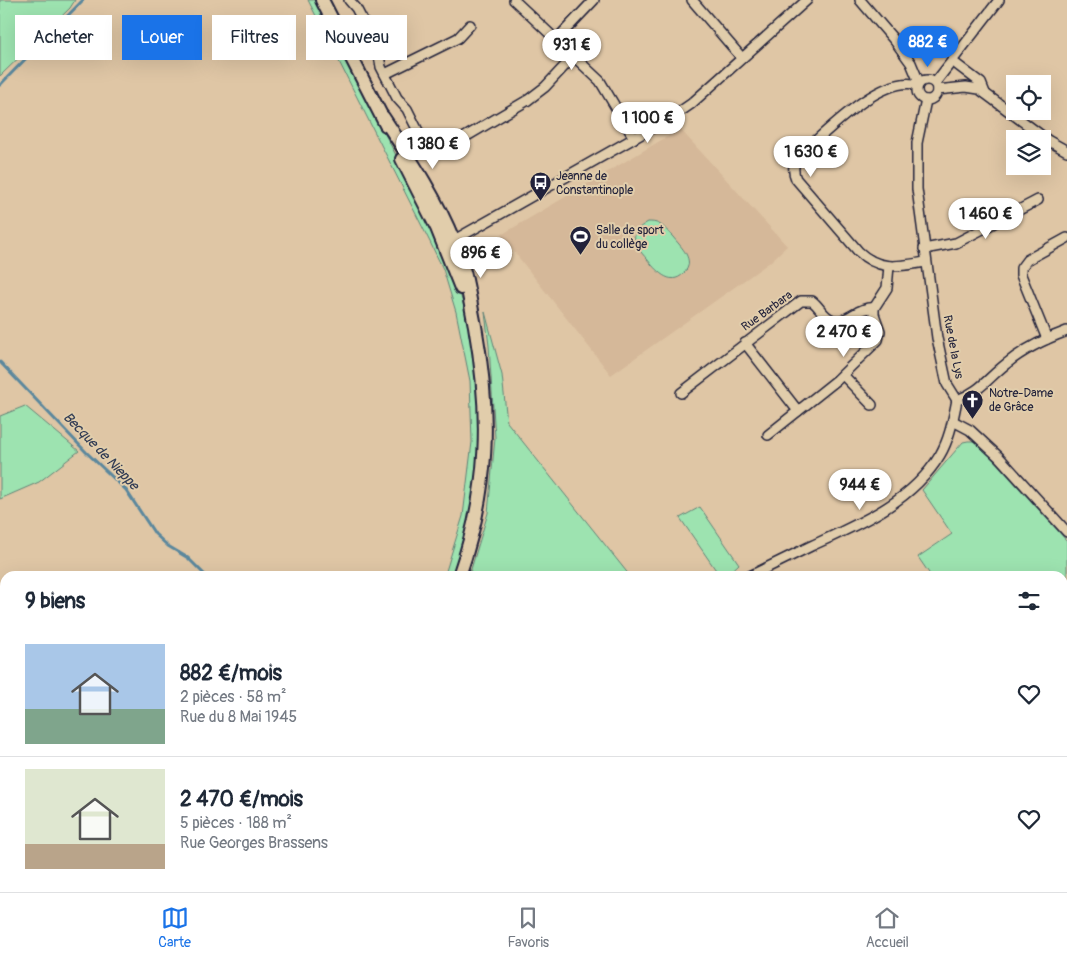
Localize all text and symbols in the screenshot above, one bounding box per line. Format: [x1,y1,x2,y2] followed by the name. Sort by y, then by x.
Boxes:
[15,15,112,60] chip: Acheter
[122,15,202,60] chip: Louer
[212,15,296,60] chip: Filtres
[306,15,407,60] chip: Nouveau
[893,26,963,68] pin: 882 €
[537,28,607,71] pin: 931 €
[908,32,948,52] text: 882 €
[553,35,591,55] text: 931 €
[1006,75,1051,175] map controls
[1006,75,1051,120] button: locate
[602,102,694,144] pin: 1 100 €
[622,108,674,128] text: 1 100 €
[387,128,479,170] pin: 1 380 €
[1006,130,1051,175] button: layers
[407,134,459,154] text: 1 380 €
[765,136,857,178] pin: 1 630 €
[785,142,837,162] text: 1 630 €
[556,169,633,198] place label: Jeanne de Constantinople
[528,171,552,202] bus stop icon: Jeanne de Constantinople
[940,198,1032,240] pin: 1 460 €
[959,204,1013,224] text: 1 460 €
[596,223,664,252] place label: Salle de sport du collège
[568,225,592,256] sports icon: Salle de sport du collège
[446,236,516,279] pin: 896 €
[461,243,501,263] text: 896 €
[739,287,796,335] street label: Rue Barbara
[940,314,967,381] street label: Rue de la Lys
[798,316,890,358] pin: 2 470 €
[816,322,872,342] text: 2 470 €
[989,386,1053,415] place label: Notre-Dame de Grâce
[961,388,985,419] church icon: Notre-Dame de Grâce
[60,409,144,495] water label: Becque de Nieppe
[825,468,895,511] pin: 944 €
[840,475,880,495] text: 944 €
[1015,587,1043,615] icon: filters
[25,588,85,615] text: 9 biens
[180,660,282,687] text: 882 €/mois
[65,664,125,724] icon: home
[1015,680,1043,708] icon: heart
[180,687,287,707] text: 2 pièces · 58 m²
[180,707,297,727] text: Rue du 8 Mai 1945
[180,786,303,813] text: 2 470 €/mois
[65,789,125,849] icon: home
[1015,805,1043,833] icon: heart
[180,813,292,833] text: 5 pièces · 188 m²
[180,833,328,853] text: Rue Georges Brassens
[158,904,191,951] tab: Carte
[507,904,549,951] tab: Favoris
[866,904,909,951] tab: Accueil

